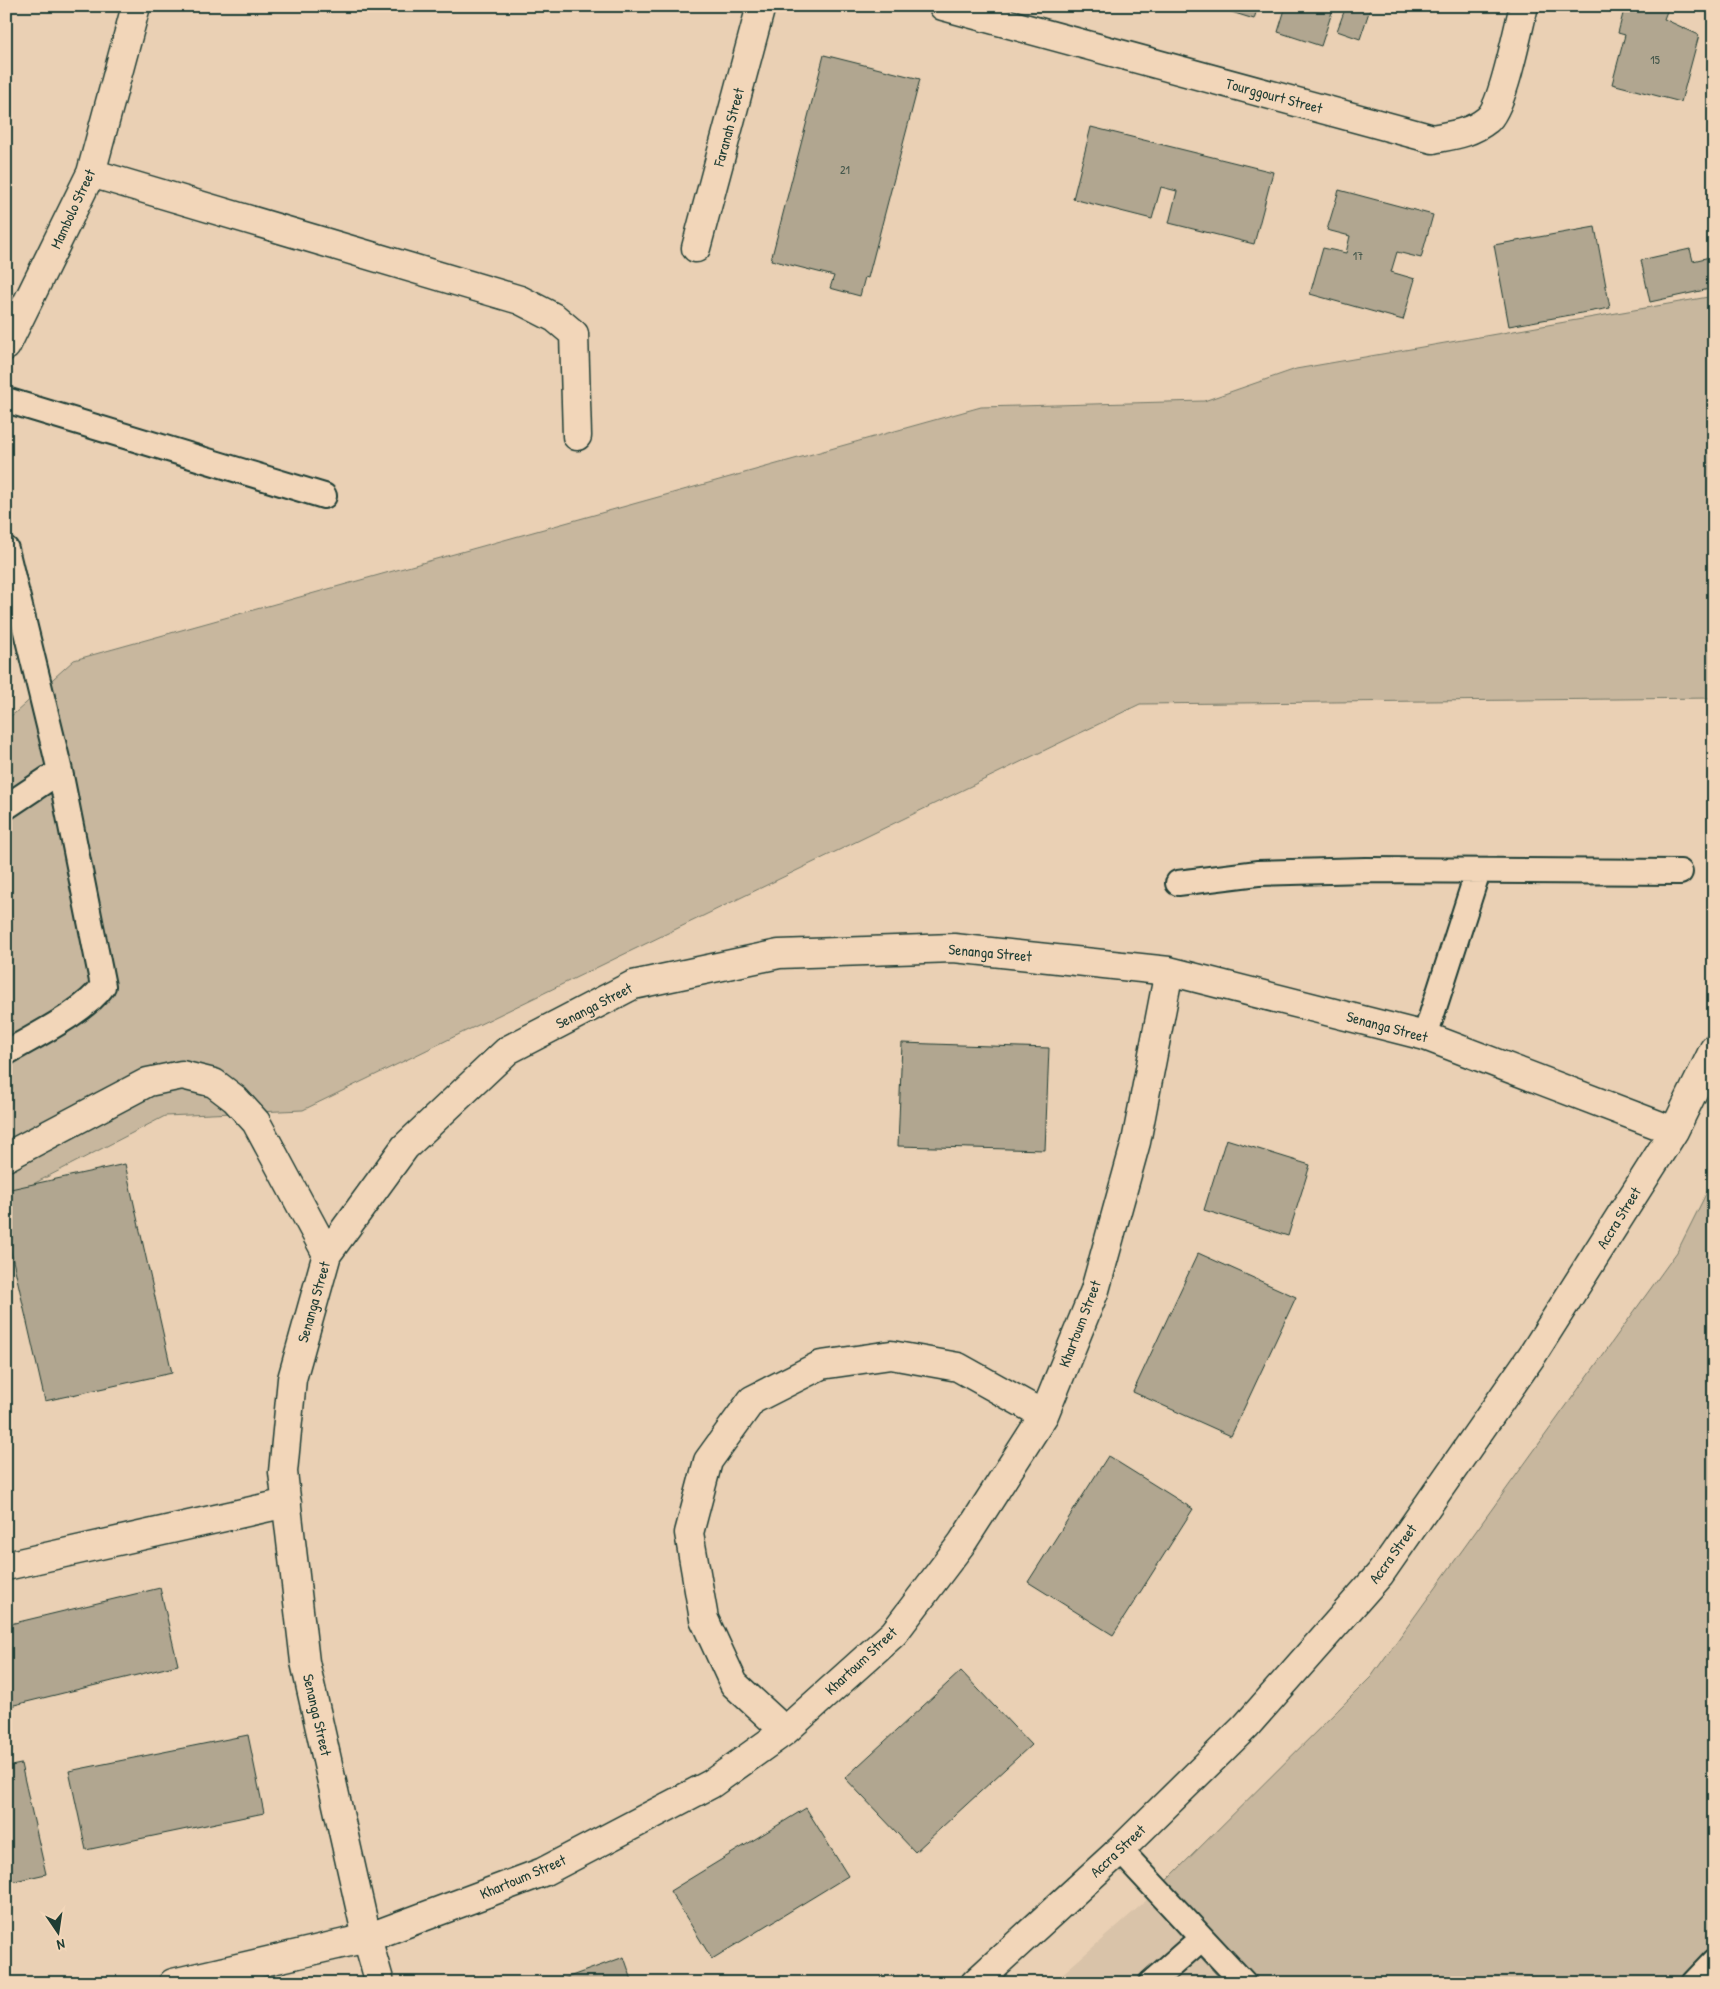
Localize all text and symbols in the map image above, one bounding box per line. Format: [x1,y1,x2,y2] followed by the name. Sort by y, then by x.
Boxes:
[1650,51,1660,68] house number: 15
[1223,72,1326,119] street label: Tourggourt Street
[708,84,749,169] street label: Faranah Street
[840,161,850,178] house number: 21
[45,165,101,252] street label: Mambolo Street
[1353,247,1363,264] house number: 17
[948,938,1033,967] street label: Senanga Street
[552,977,636,1034] street label: Senanga Street
[1344,1006,1431,1048] street label: Senanga Street
[1591,1182,1646,1253] street label: Accra Street
[292,1258,335,1345] street label: Senanga Street
[1053,1277,1106,1370] street label: Khartoum Street
[1364,1519,1422,1588] street label: Accra Street
[820,1621,902,1700] street label: Khartoum Street
[298,1672,337,1759] street label: Senanga Street
[1085,1819,1151,1882] street label: Accra Street
[477,1849,570,1904] street label: Khartoum Street
[32,1906,82,1956] north arrow
[55,1935,67,1955] text: N

